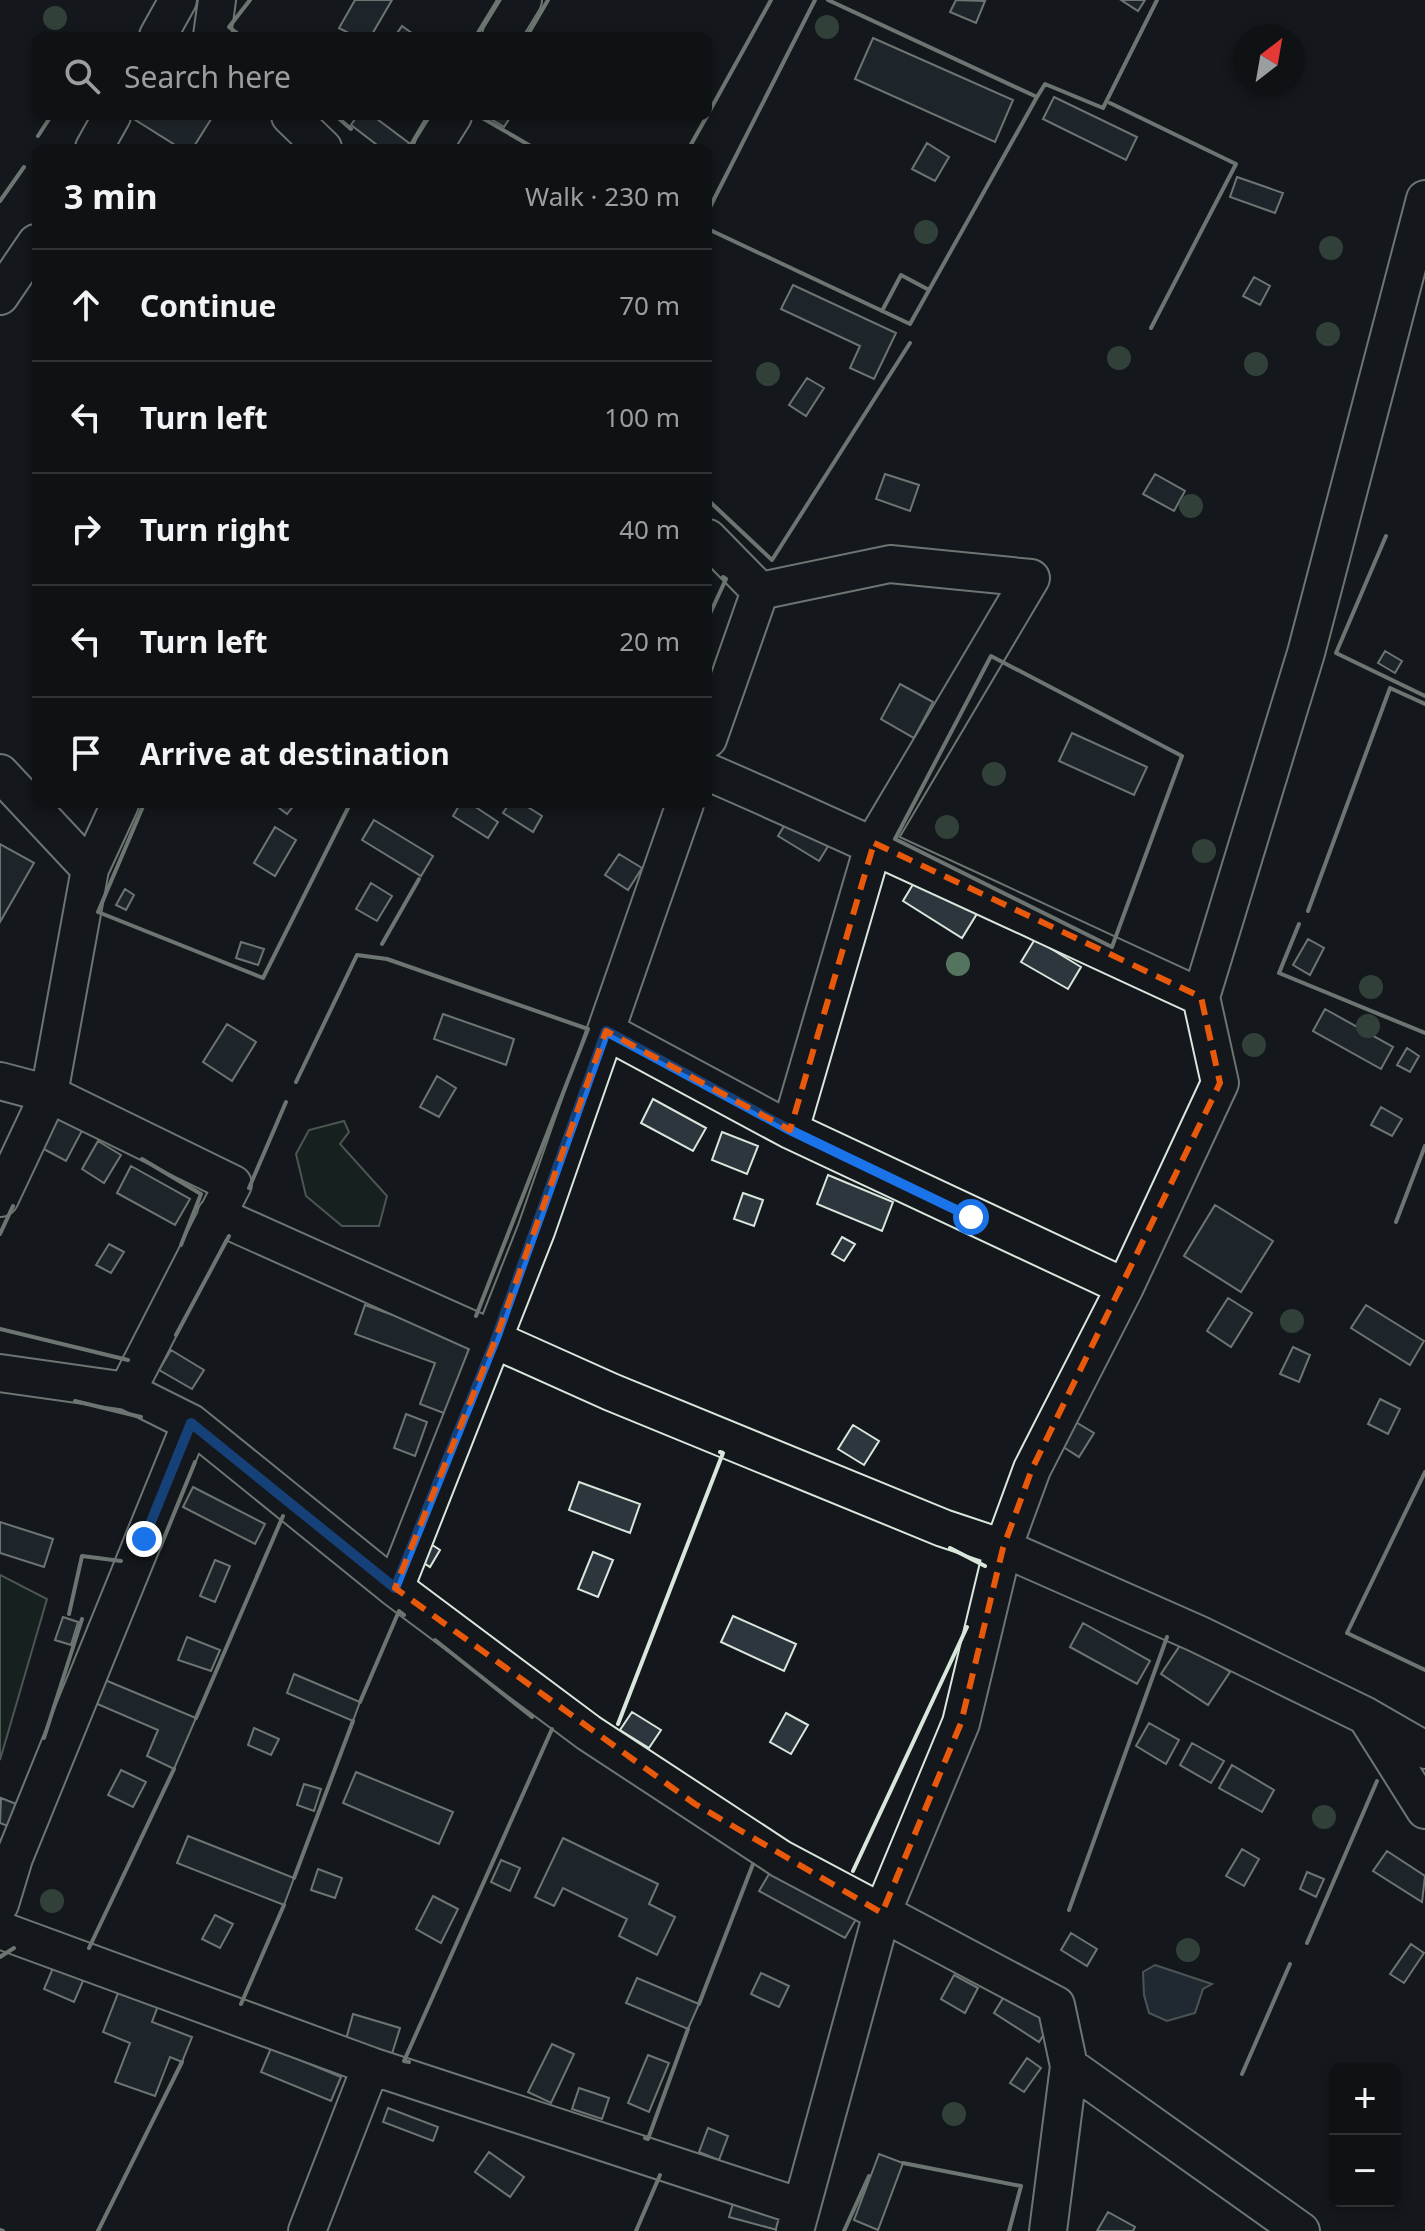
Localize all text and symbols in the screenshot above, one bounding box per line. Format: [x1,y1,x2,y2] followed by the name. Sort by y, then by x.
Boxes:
[1233,24,1305,96] north arrow
[32,32,712,120] search box
[60,54,104,98] icon: search
[124,56,291,97] text: Search here
[64,173,158,219] text: 3 min
[525,178,680,214] text: Walk · 230 m
[64,283,108,327] icon: ahead
[140,285,276,326] text: Continue
[619,287,680,323] text: 70 m
[64,395,108,439] icon: left
[140,397,268,438] text: Turn left
[604,399,680,435] text: 100 m
[64,507,108,551] icon: right
[140,509,290,550] text: Turn right
[619,511,680,547] text: 40 m
[64,619,108,663] icon: left
[140,621,268,662] text: Turn left
[619,623,680,659] text: 20 m
[64,731,108,775] icon: arrive
[140,733,450,774] text: Arrive at destination
[953,1199,989,1235] route start
[126,1521,162,1557] route end
[1329,2063,1401,2207] map controls
[1329,2063,1401,2135] button: +
[1329,2135,1401,2207] button: −

